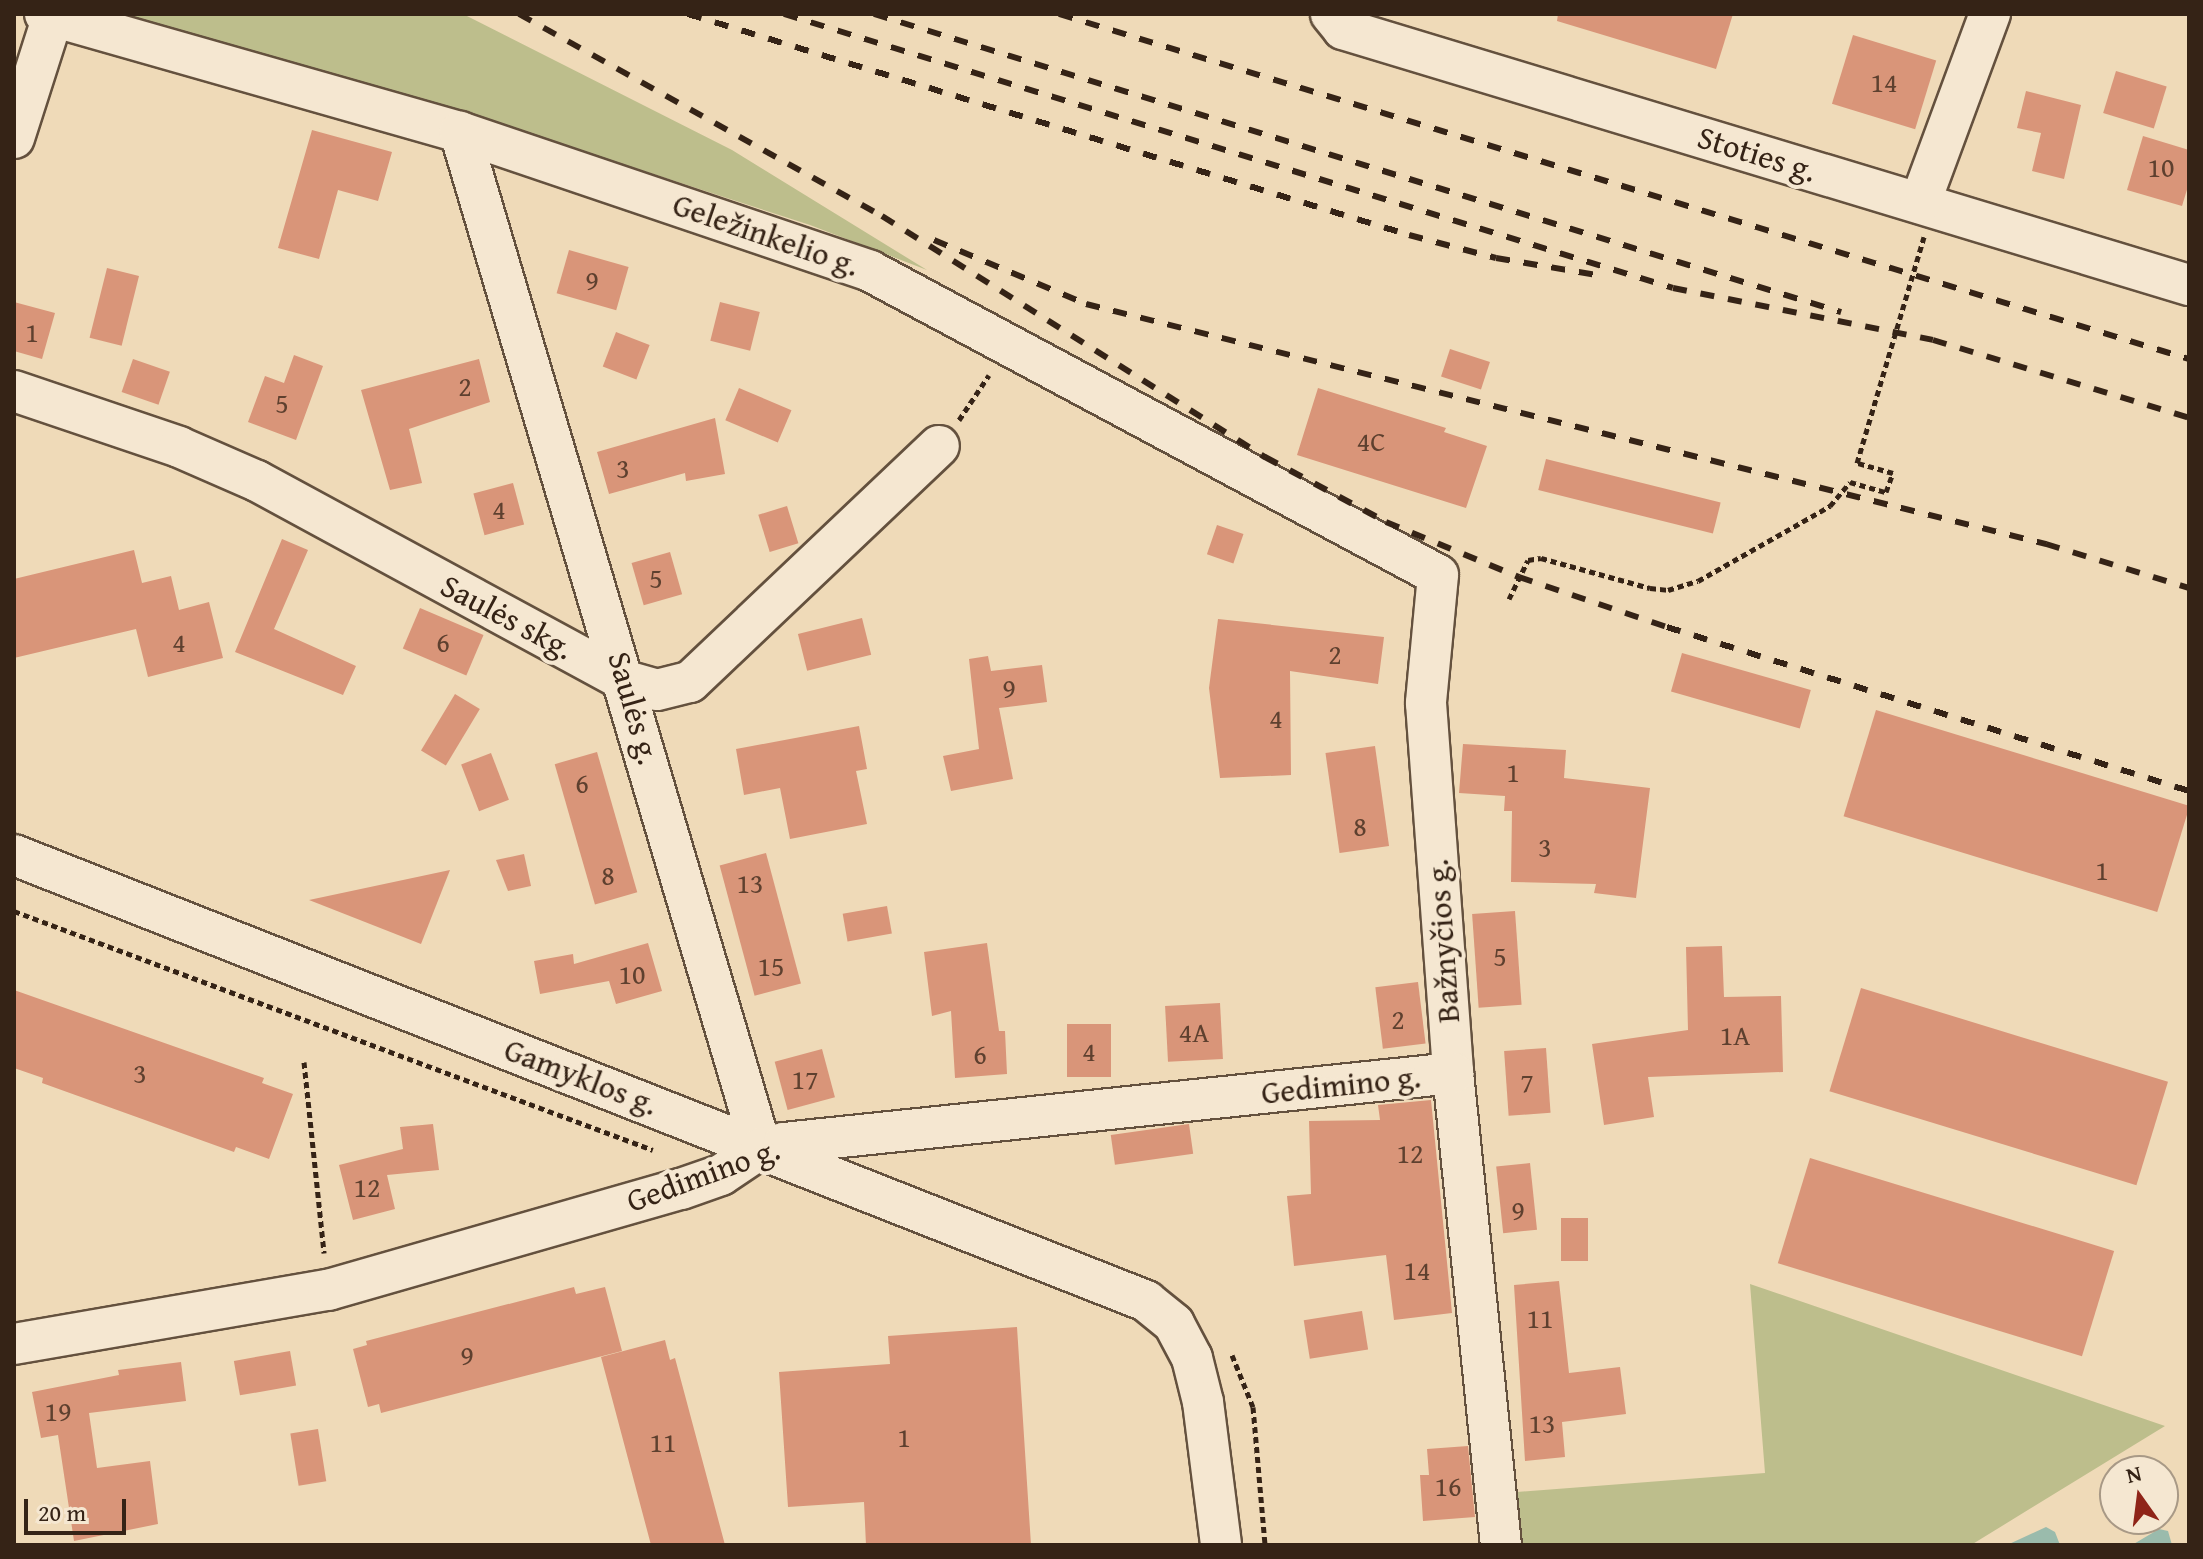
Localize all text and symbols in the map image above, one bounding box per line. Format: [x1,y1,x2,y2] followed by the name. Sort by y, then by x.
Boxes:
[1871,65,1897,99] house number: 14
[1693,118,1821,190] street label: Stoties g.
[2148,150,2174,184] house number: 10
[668,185,864,285] street label: Geležinkelio g.
[585,263,599,297] house number: 9
[25,315,39,349] house number: 1
[458,369,472,403] house number: 2
[275,386,289,420] house number: 5
[1357,424,1385,458] house number: 4C
[616,451,630,485] house number: 3
[492,492,506,526] house number: 4
[649,561,663,595] house number: 5
[434,566,580,668] street label: Saulės skg.
[172,625,186,659] house number: 4
[436,625,450,659] house number: 6
[1328,637,1342,671] house number: 2
[600,647,668,769] street label: Saulės g.
[1002,671,1016,705] house number: 9
[1269,701,1283,735] house number: 4
[1506,755,1520,789] house number: 1
[575,766,589,800] house number: 6
[1353,809,1367,843] house number: 8
[1538,830,1552,864] house number: 3
[2095,853,2109,887] house number: 1
[601,858,615,892] house number: 8
[1418,858,1468,1024] street label: Bažnyčios g.
[737,866,763,900] house number: 13
[1493,939,1507,973] house number: 5
[758,949,784,983] house number: 15
[619,957,645,991] house number: 10
[1391,1002,1405,1036] house number: 2
[1179,1015,1209,1049] house number: 4A
[1720,1018,1750,1052] house number: 1A
[499,1030,663,1124] street label: Gamyklos g.
[1082,1034,1096,1068] house number: 4
[973,1037,987,1071] house number: 6
[133,1056,147,1090] house number: 3
[1259,1058,1423,1112] street label: Gedimino g.
[792,1062,818,1096] house number: 17
[1520,1065,1534,1099] house number: 7
[621,1130,785,1220] street label: Gedimino g.
[1397,1136,1423,1170] house number: 12
[354,1170,380,1204] house number: 12
[1511,1193,1525,1227] house number: 9
[1404,1253,1430,1287] house number: 14
[1527,1301,1553,1335] house number: 11
[460,1338,474,1372] house number: 9
[45,1394,71,1428] house number: 19
[1529,1406,1555,1440] house number: 13
[897,1420,911,1454] house number: 1
[650,1425,676,1459] house number: 11
[2099,1455,2179,1535] north arrow
[2123,1456,2145,1491] text: N
[1435,1469,1461,1503] house number: 16
[28,1483,130,1533] scale bar
[38,1495,86,1530] text: 20 m

